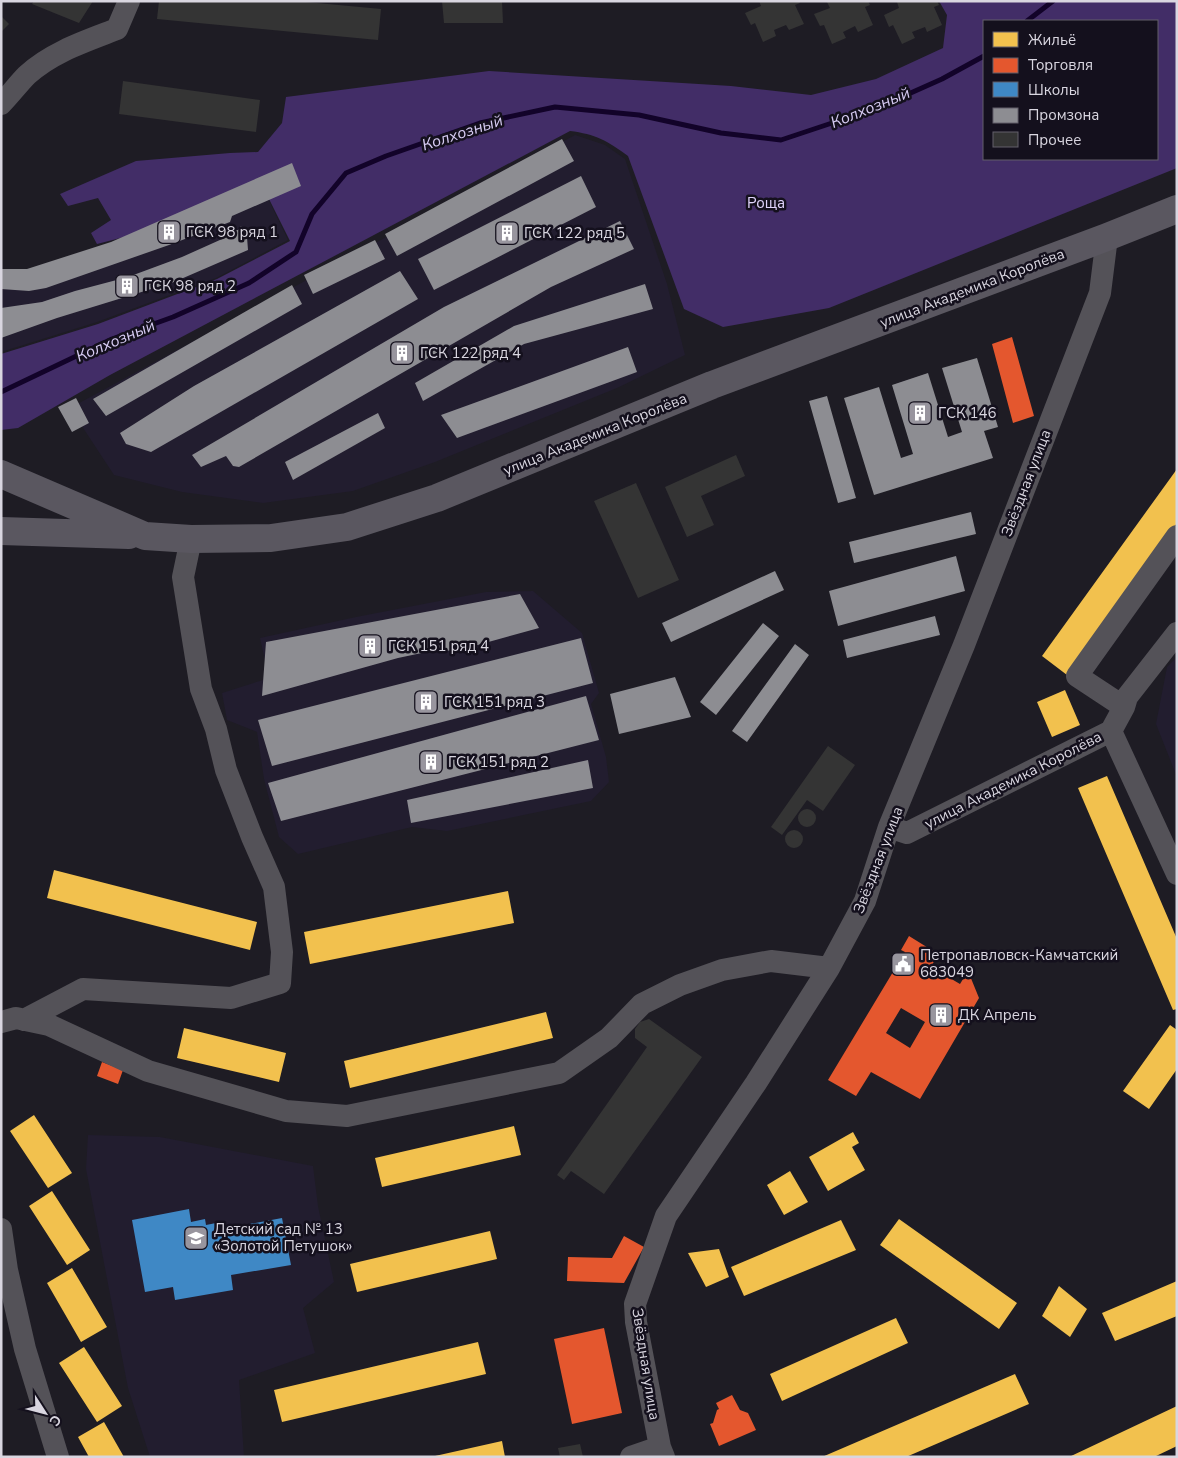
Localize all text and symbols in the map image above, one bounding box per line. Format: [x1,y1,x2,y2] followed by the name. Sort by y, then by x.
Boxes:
[983,20,1158,160] legend
[1028,30,1076,50] text: Жильё
[1028,55,1093,75] text: Торговля
[1028,80,1080,100] text: Школы
[827,82,913,134] water label: Колхозный
[1028,105,1099,125] text: Промзона
[419,110,506,156] water label: Колхозный
[1028,130,1081,150] text: Прочее
[747,193,785,213] park label: Роща
[156,219,182,245] building icon: ГСК 98 ряд 1
[494,220,520,246] building icon: ГСК 122 ряд 5
[186,222,278,242] place label: ГСК 98 ряд 1
[524,223,625,243] place label: ГСК 122 ряд 5
[877,243,1067,333] street label: улица Академика Королёва
[114,273,140,299] building icon: ГСК 98 ряд 2
[144,276,236,296] place label: ГСК 98 ряд 2
[72,314,158,367] water label: Колхозный
[389,340,415,366] building icon: ГСК 122 ряд 4
[420,343,521,363] place label: ГСК 122 ряд 4
[500,388,690,480] street label: улица Академика Королёва
[907,400,933,426] building icon: ГСК 146
[938,403,997,423] place label: ГСК 146
[996,427,1056,539] street label: Звёздная улица
[357,633,383,659] building icon: ГСК 151 ряд 4
[388,636,489,656] place label: ГСК 151 ряд 4
[413,689,439,715] building icon: ГСК 151 ряд 3
[444,692,545,712] place label: ГСК 151 ряд 3
[921,727,1105,833] street label: улица Академика Королёва
[418,749,444,775] building icon: ГСК 151 ряд 2
[448,752,549,772] place label: ГСК 151 ряд 2
[848,804,908,916] street label: Звёздная улица
[920,945,1118,982] place label: Петропавловск-Камчатский 683049
[890,951,916,977] public building icon: Петропавловск-Камчатский 683049
[928,1002,954,1028] building icon: ДК Апрель
[958,1005,1037,1025] place label: ДК Апрель
[214,1219,352,1256] place label: Детский сад № 13 «Золотой Петушок»
[183,1225,209,1251] school or university icon: Детский сад № 13 «Золотой Петушок»
[627,1307,665,1421] street label: Звёздная улица
[20,1388,70,1438] north arrow
[44,1411,66,1430] text: С

